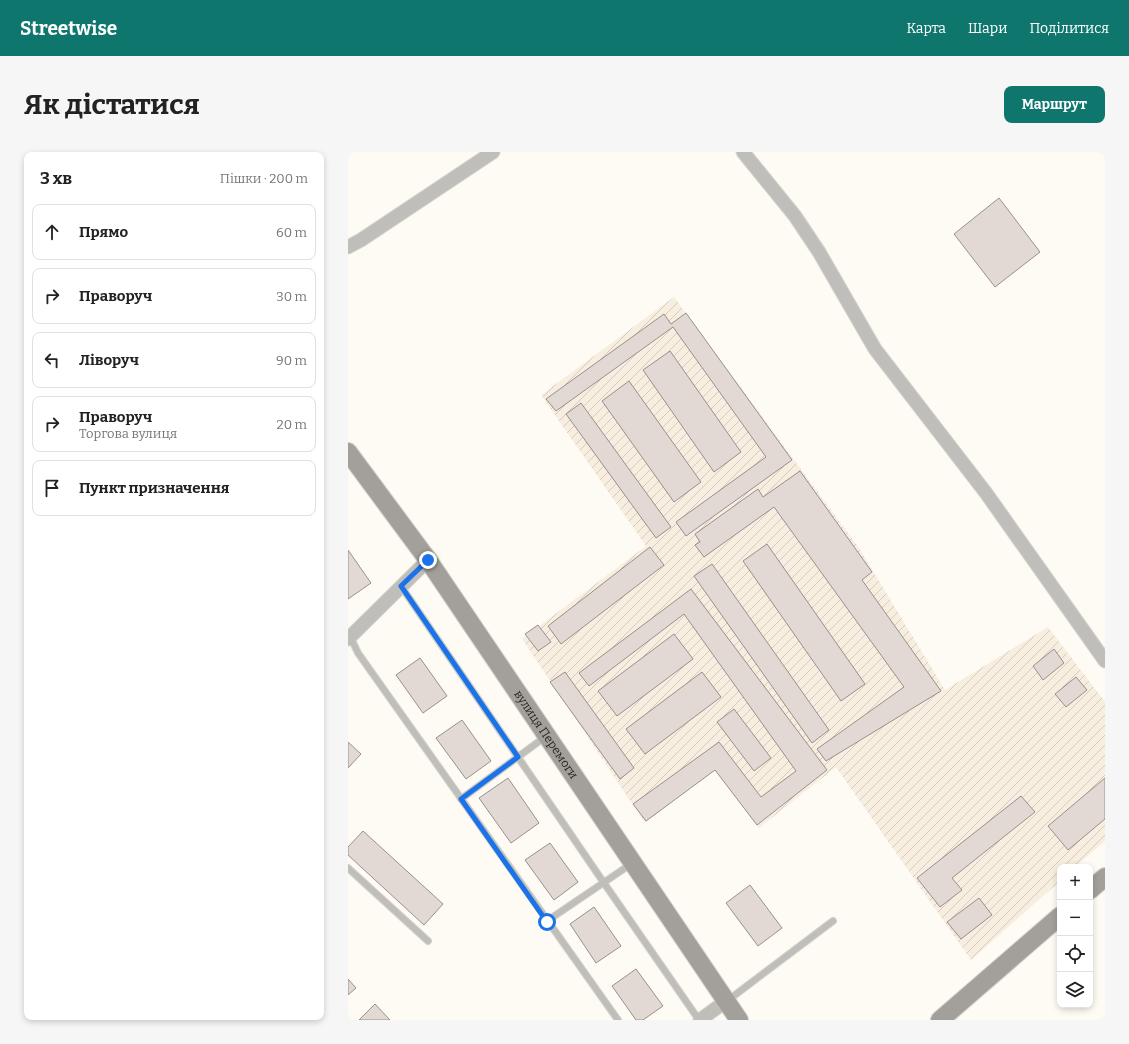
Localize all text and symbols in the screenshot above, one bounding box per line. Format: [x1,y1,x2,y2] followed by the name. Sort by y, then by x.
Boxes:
[20,17,117,40] text: Streetwise
[907,20,946,37] text: Карта
[968,20,1007,37] text: Шари
[1029,20,1109,37] text: Поділитися
[1004,86,1105,123] button: Маршрут
[24,88,200,121] text: Як дістатися
[40,168,72,189] text: 3 хв
[220,171,308,186] text: Пішки · 200 m
[41,221,63,243] icon: ahead
[79,223,128,241] text: Прямо
[276,225,307,240] text: 60 m
[41,285,63,307] icon: right
[79,287,152,305] text: Праворуч
[276,289,307,304] text: 30 m
[41,349,63,371] icon: left
[79,351,139,369] text: Ліворуч
[276,353,307,368] text: 90 m
[79,408,152,426] text: Праворуч
[41,413,63,435] icon: right
[277,417,307,432] text: 20 m
[79,426,177,441] text: Торгова вулиця
[41,477,63,499] icon: arrive
[79,479,229,497] text: Пункт призначення
[419,551,437,569] route end
[511,688,581,781] street label: вулиця Перемоги
[1057,864,1093,1008] map controls
[1057,864,1093,900] button: +
[1057,900,1093,936] button: −
[538,913,556,931] route start
[1057,936,1093,972] button: locate
[1057,972,1093,1008] button: layers

